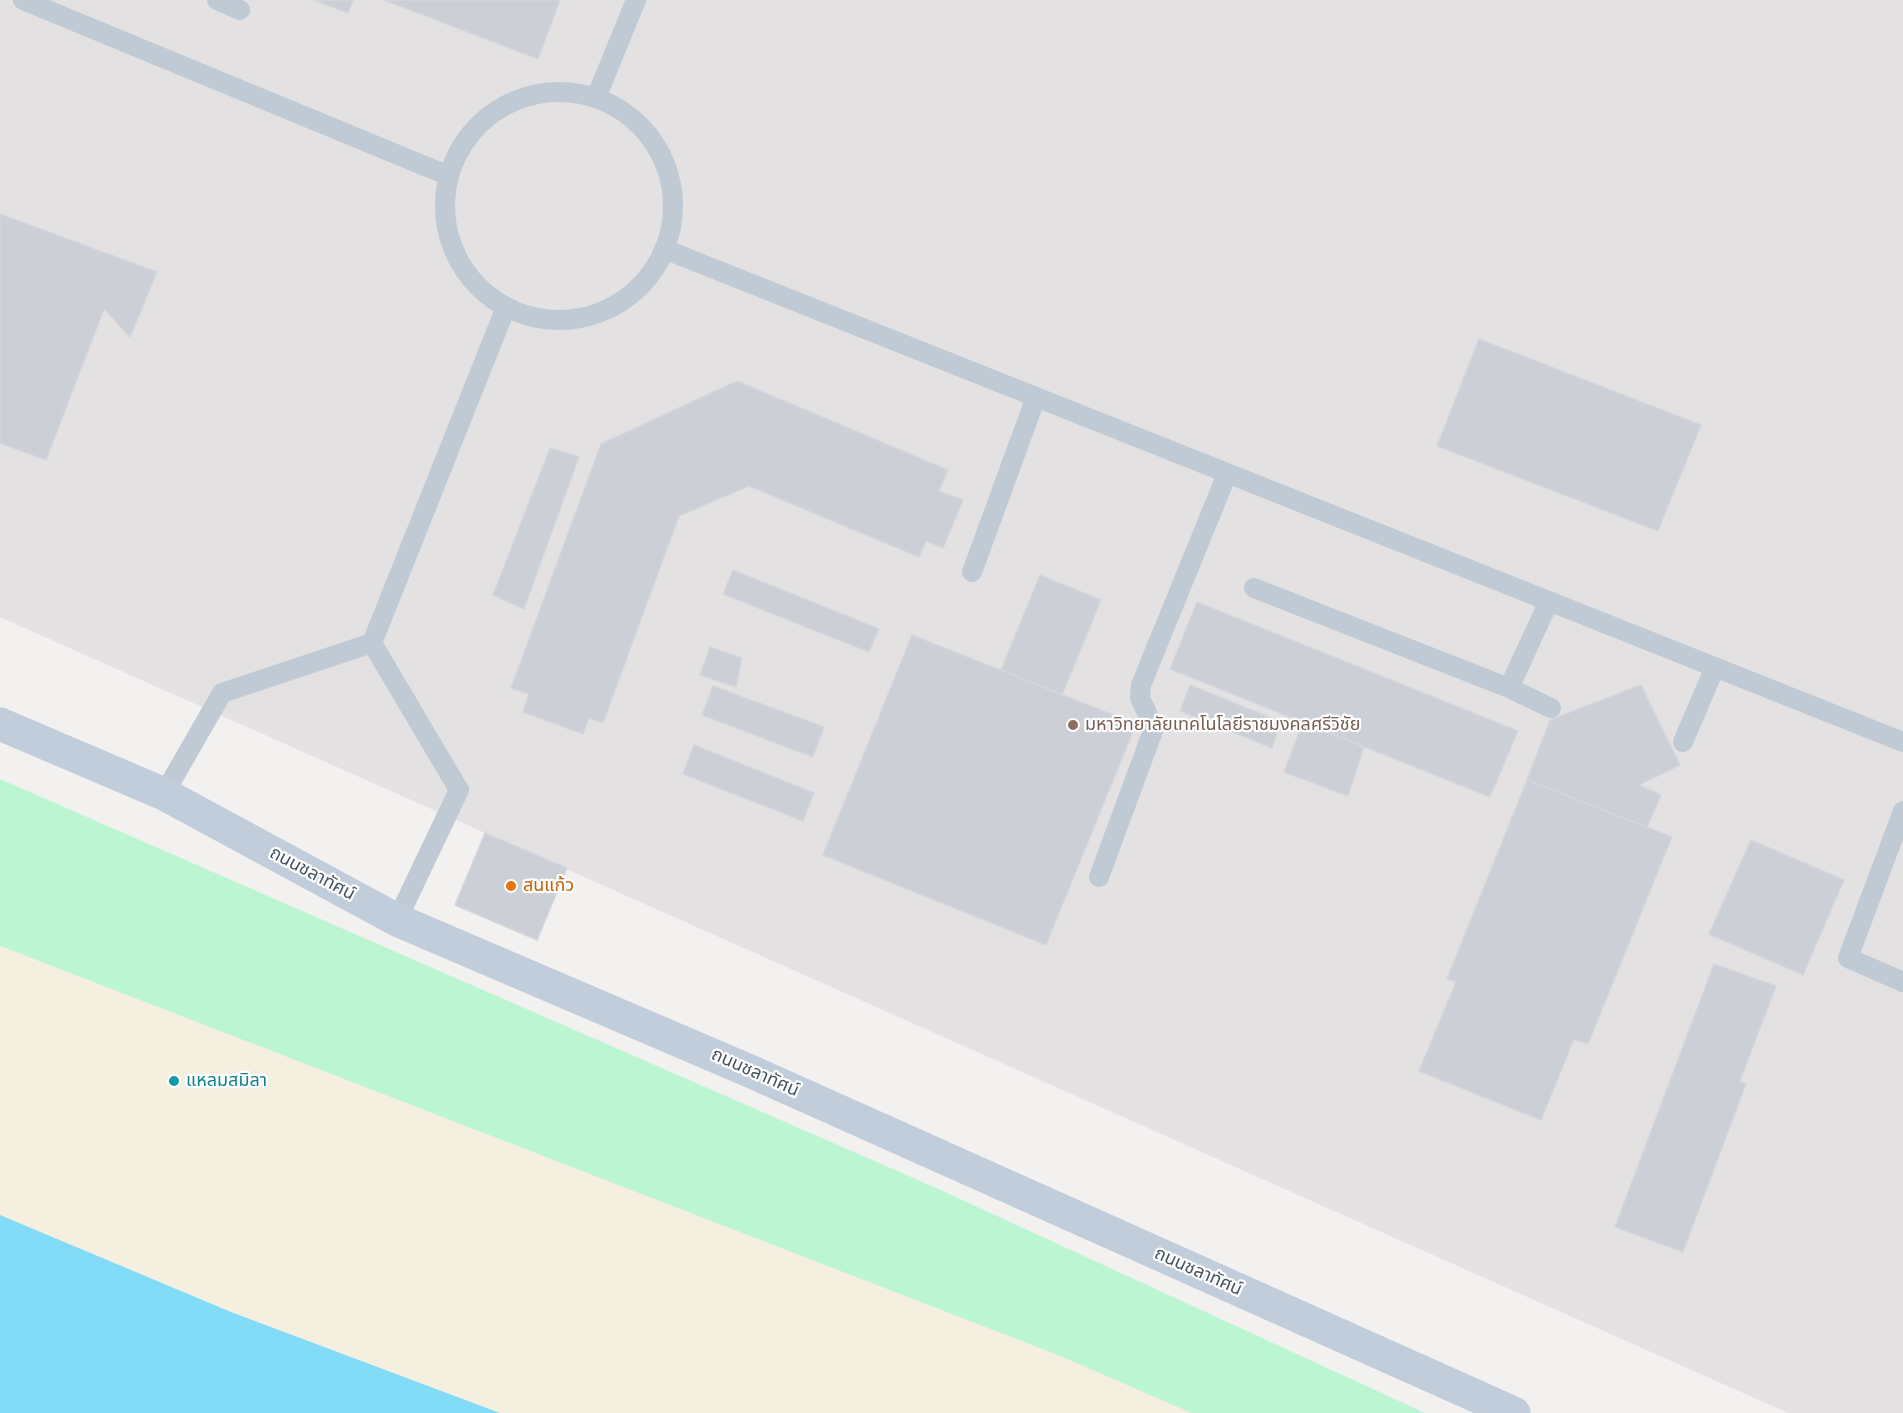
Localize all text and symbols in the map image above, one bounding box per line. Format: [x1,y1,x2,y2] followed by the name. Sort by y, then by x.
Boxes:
[1085,714,1360,736] place label: มหาวิทยาลัยเทคโนโลยีราชมงคลศรีวิชัย
[1066,718,1080,732] marker: มหาวิทยาลัยเทคโนโลยีราชมงคลศรีวิชัย
[266,842,358,906] street label: ถนนชลาทัศน์
[523,875,574,897] place label: สนแก้ว
[504,879,518,893] marker: สนแก้ว
[708,1044,802,1102] street label: ถนนชลาทัศน์
[186,1070,267,1092] place label: แหลมสมิลา
[167,1074,181,1088] marker: แหลมสมิลา
[1151,1243,1245,1301] street label: ถนนชลาทัศน์

